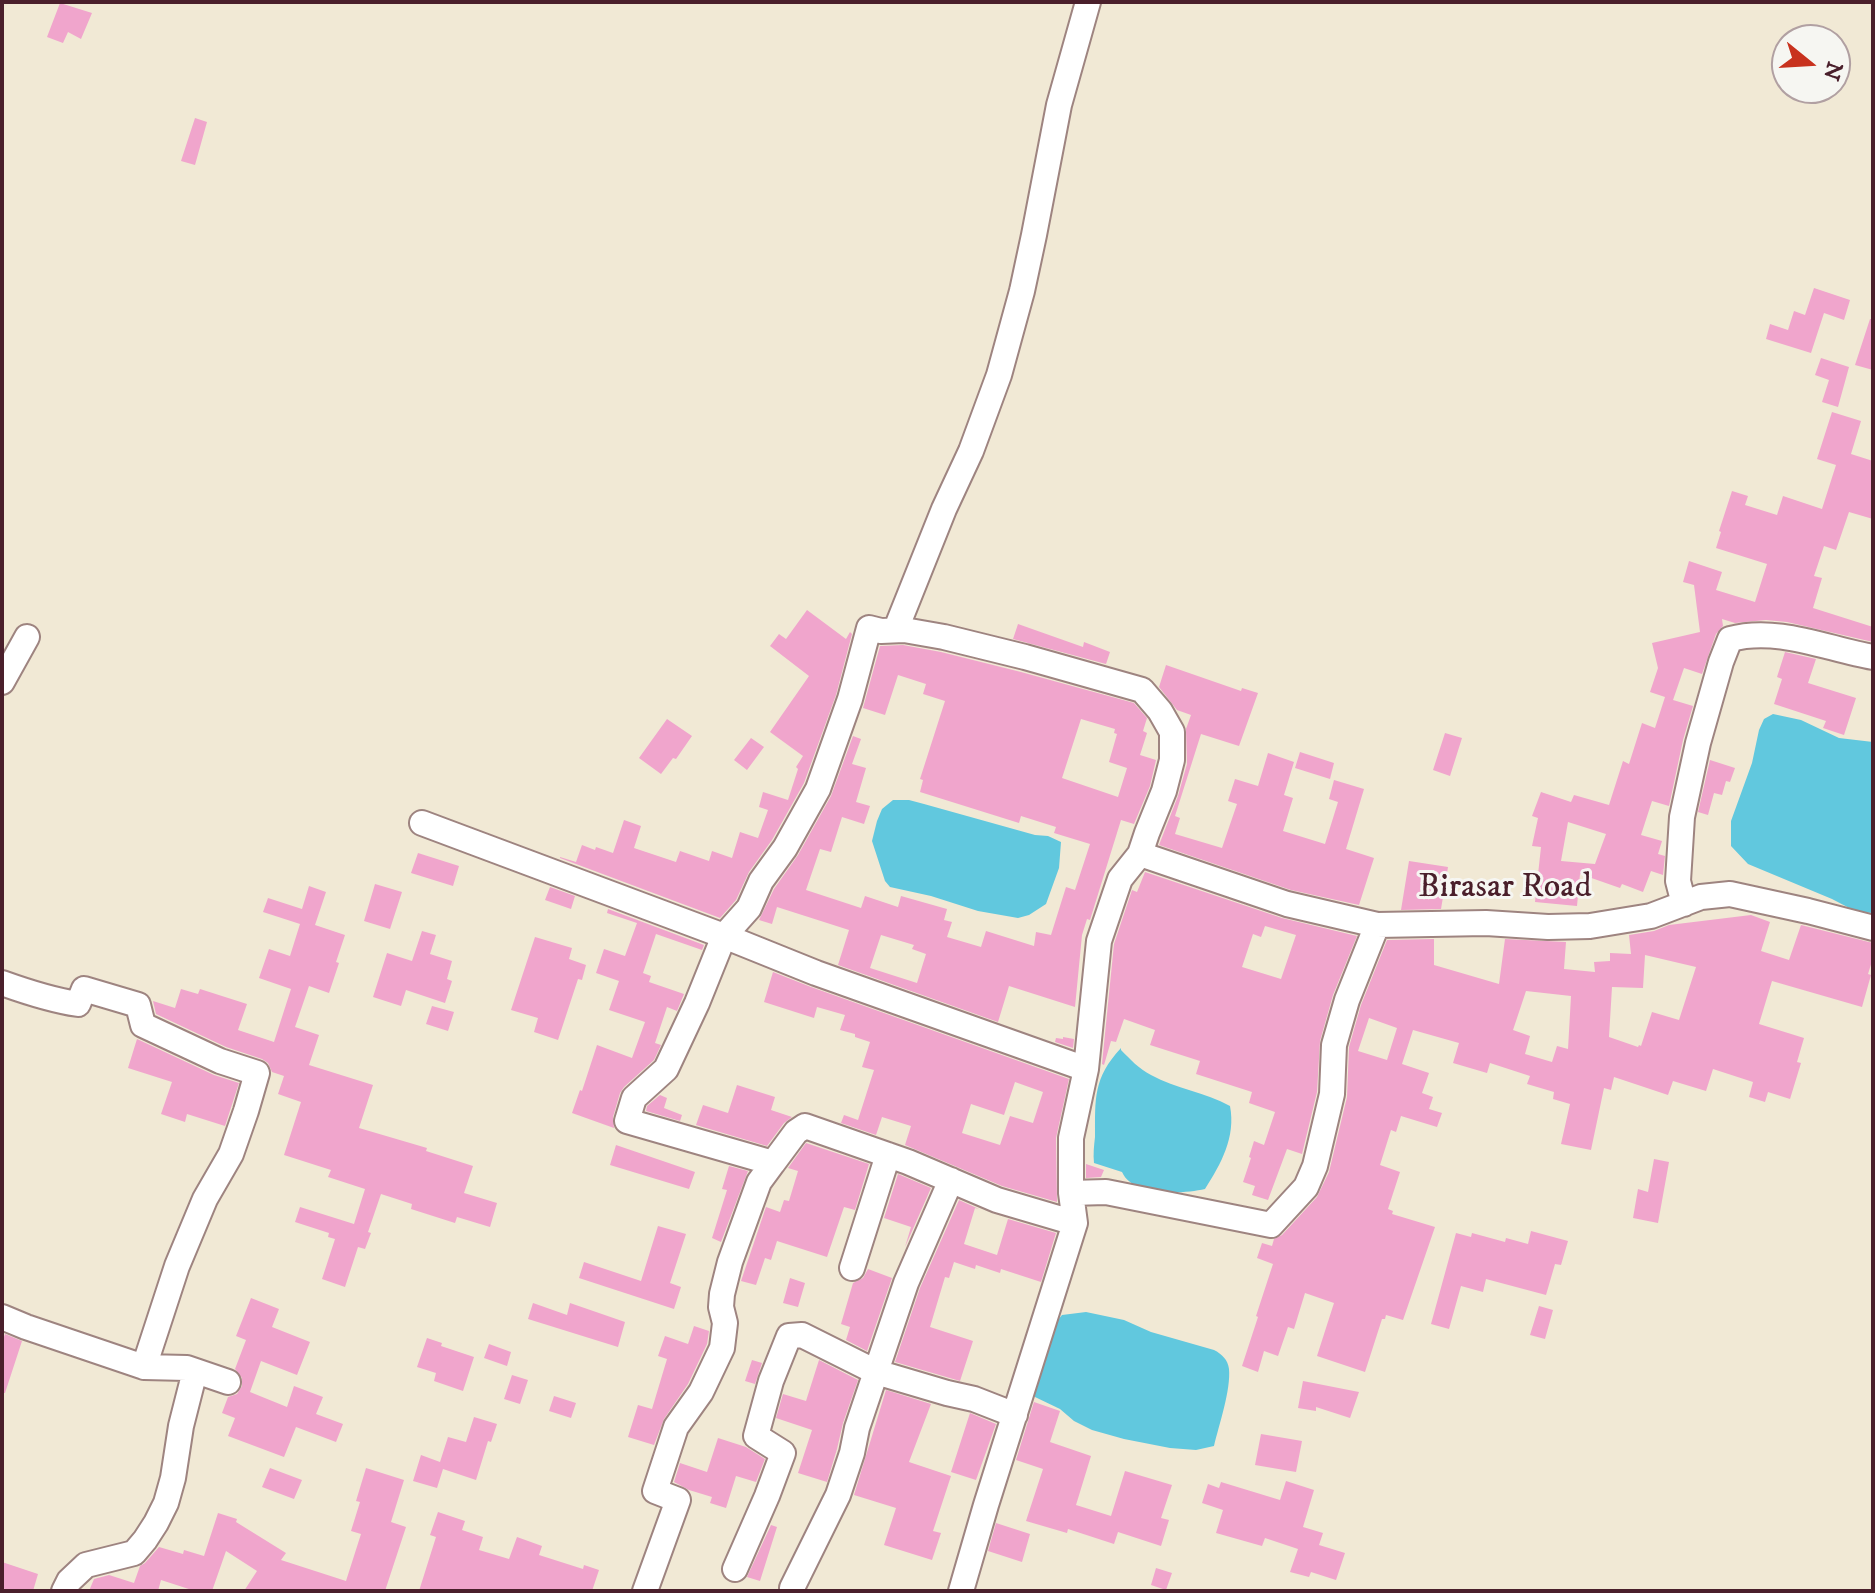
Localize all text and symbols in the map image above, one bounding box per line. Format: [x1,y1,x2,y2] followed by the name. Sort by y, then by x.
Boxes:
[1771,24,1851,104] north arrow
[1817,58,1848,84] text: N
[1418,869,1592,909] street label: Birasar Road

